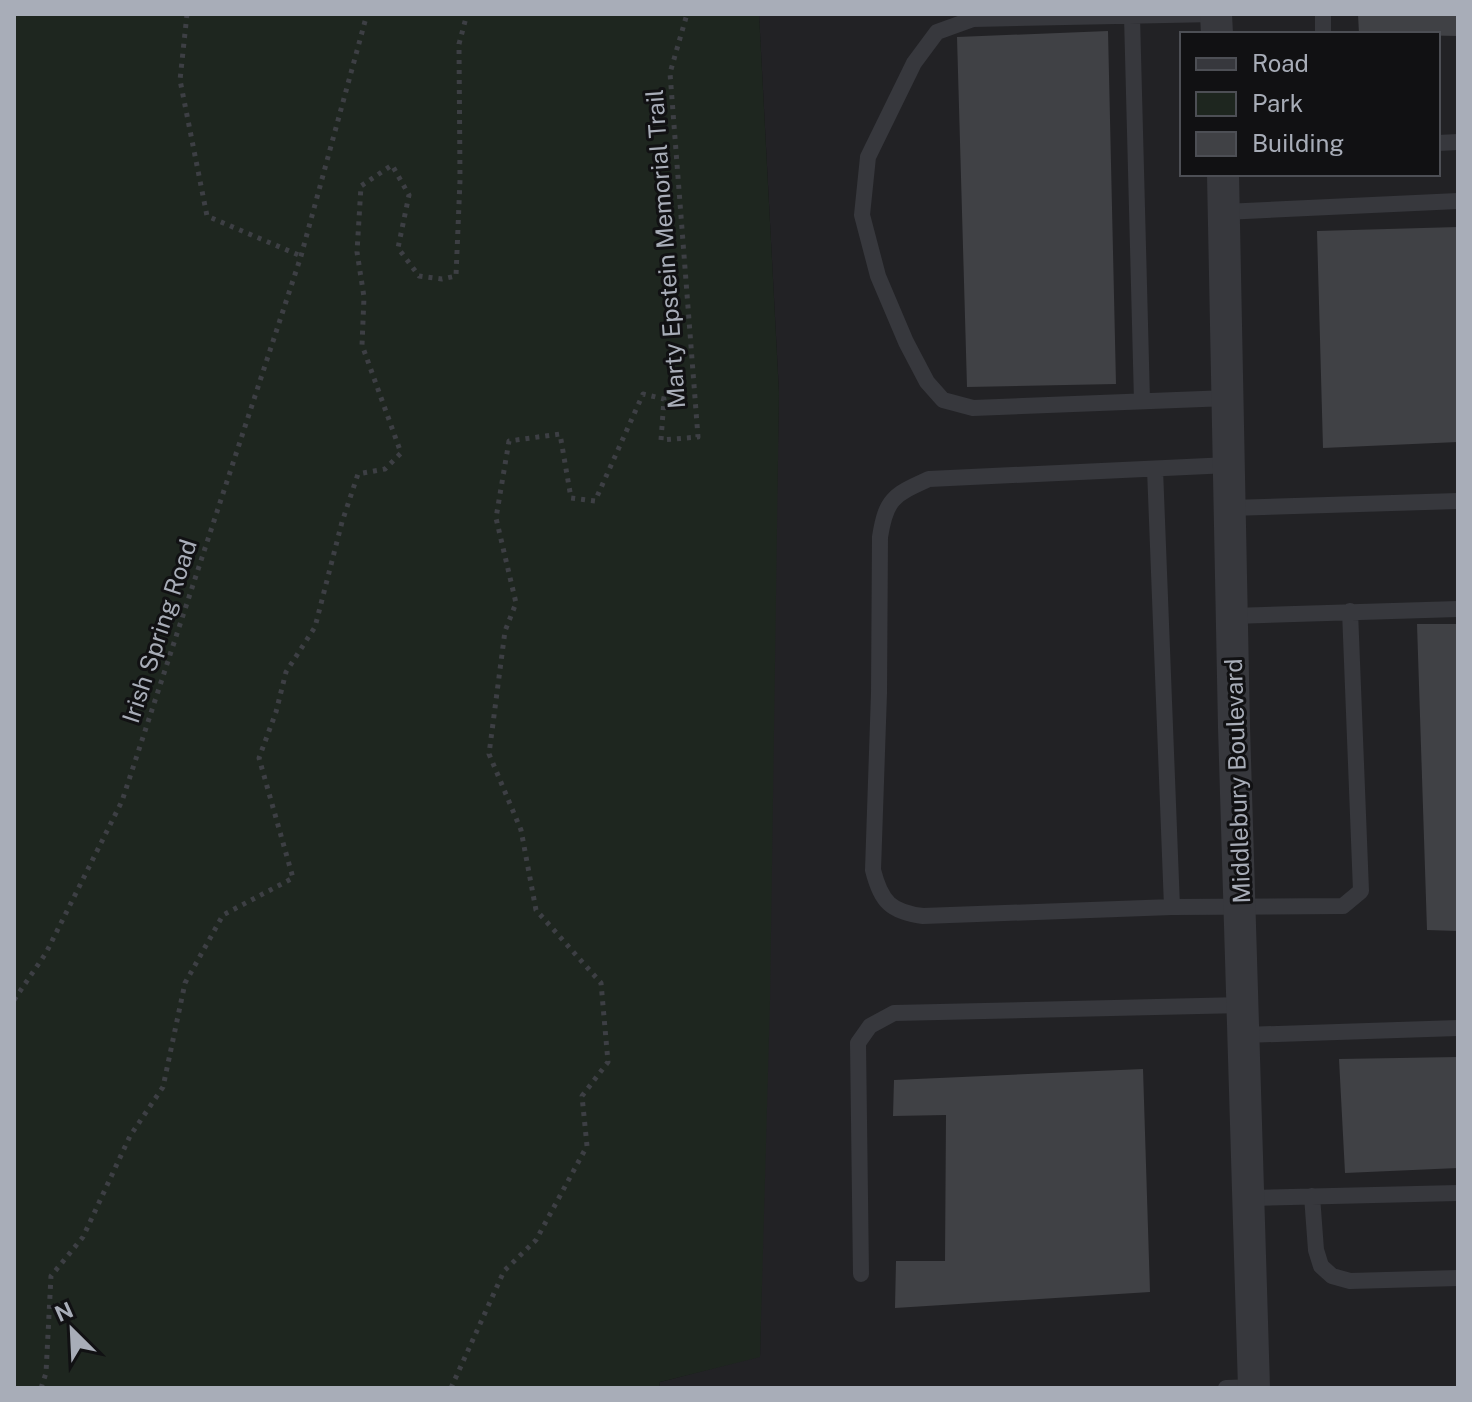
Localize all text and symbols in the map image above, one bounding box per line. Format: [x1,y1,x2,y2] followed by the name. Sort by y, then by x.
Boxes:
[1180,32,1440,176] legend
[1252,49,1309,77] text: Road
[640,88,690,410] street label: Marty Epstein Memorial Trail
[1252,89,1303,117] text: Park
[1252,129,1344,157] text: Building
[116,536,202,726] street label: Irish Spring Road
[1219,658,1255,904] street label: Middlebury Boulevard
[32,1290,112,1370] north arrow
[51,1296,77,1327] text: N

